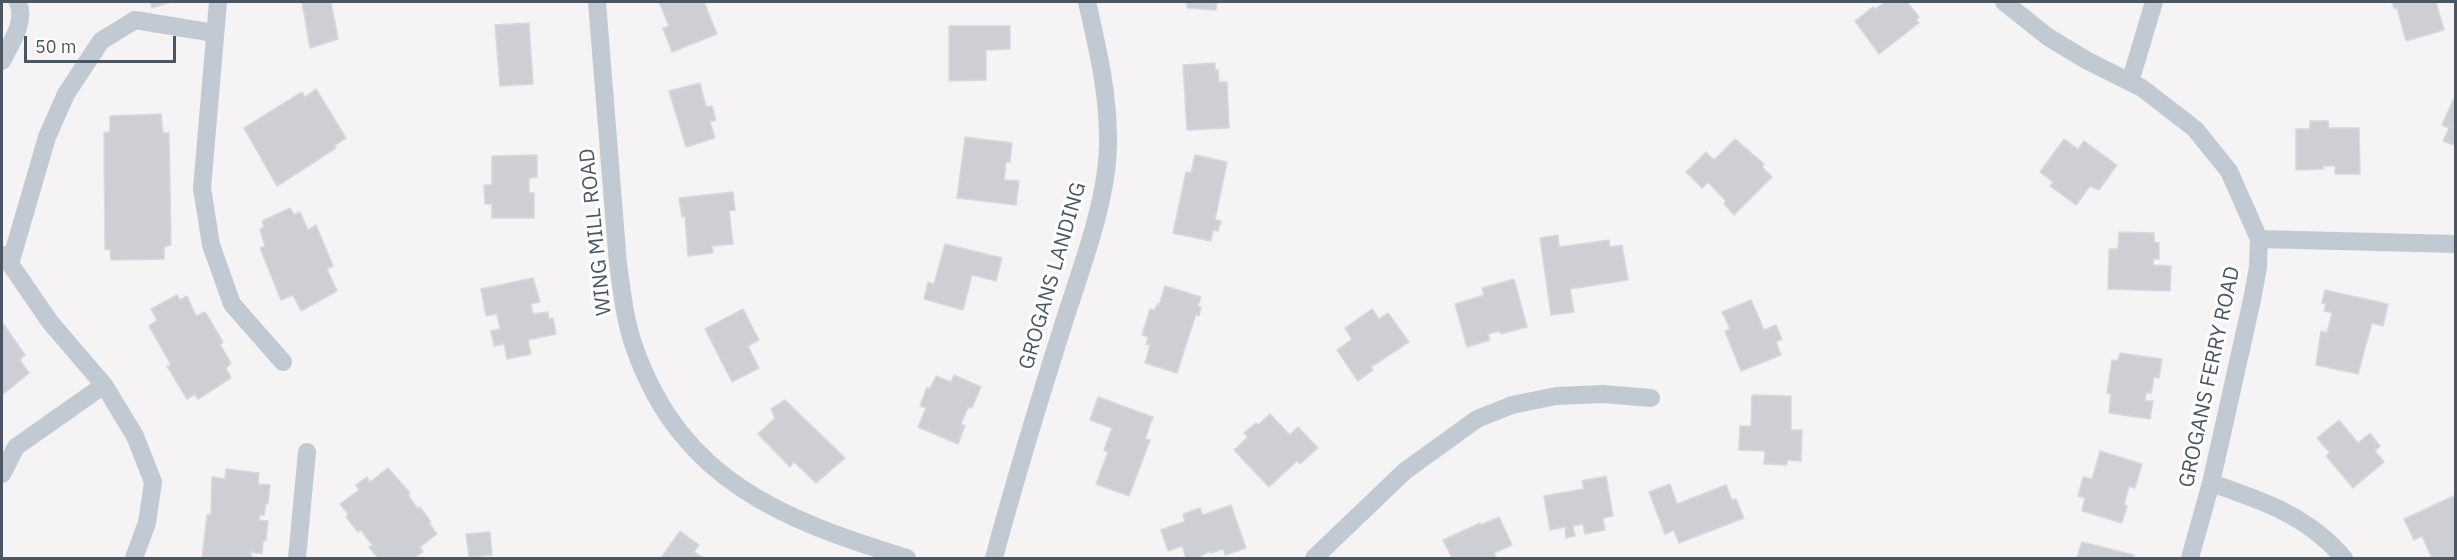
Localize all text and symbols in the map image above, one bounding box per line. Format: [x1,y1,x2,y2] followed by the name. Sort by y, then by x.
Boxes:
[27,24,178,62] scale bar
[35,35,77,58] text: 50 m
[575,147,617,317] street label: WING MILL ROAD
[1014,179,1092,373] street label: GROGANS LANDING
[2174,264,2246,490] street label: GROGANS FERRY ROAD

